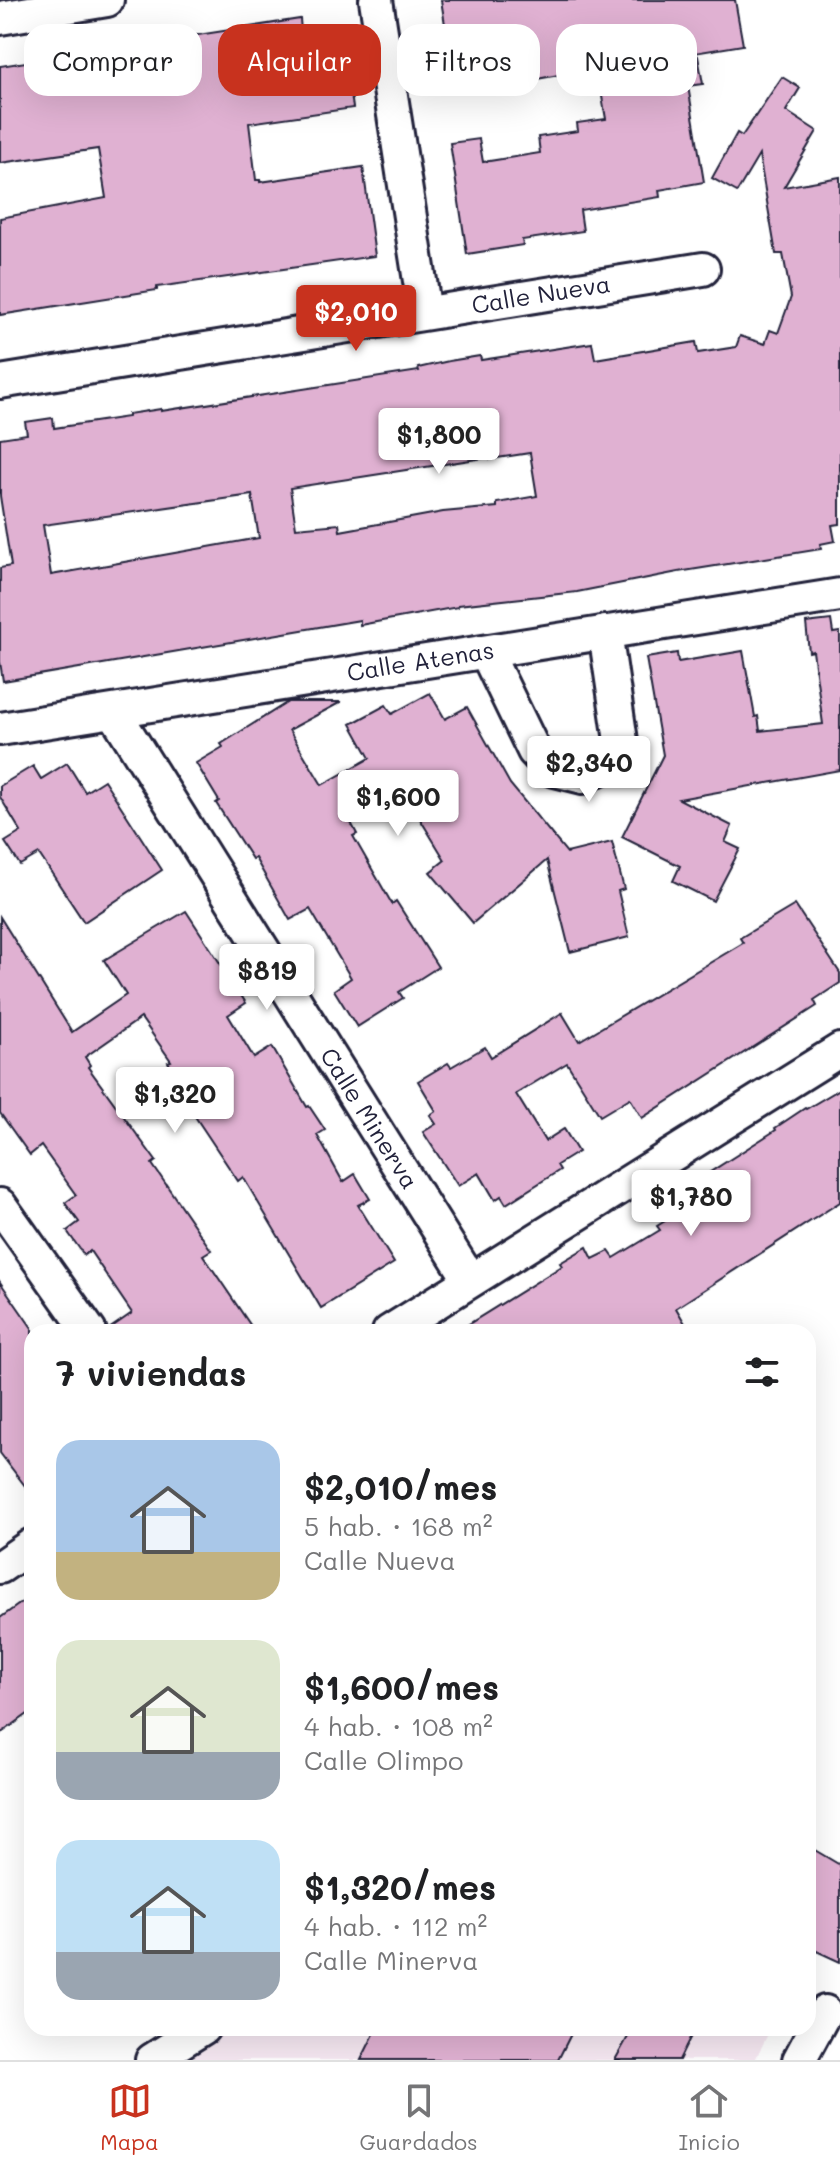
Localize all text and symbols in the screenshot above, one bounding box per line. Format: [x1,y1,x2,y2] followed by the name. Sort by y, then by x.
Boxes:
[24,24,202,96] chip: Comprar
[218,24,381,96] chip: Alquilar
[397,24,540,96] chip: Filtros
[556,24,697,96] chip: Nuevo
[469,267,612,320] street label: Calle Nueva
[291,285,421,353] pin: $2,010
[314,294,398,328] text: $2,010
[374,408,504,476] pin: $1,800
[396,417,482,451] text: $1,800
[345,633,496,687] street label: Calle Atenas
[524,736,654,804] pin: $2,340
[545,745,633,779] text: $2,340
[333,770,463,838] pin: $1,600
[356,779,440,813] text: $1,600
[220,944,314,1012] pin: $819
[237,953,297,987] text: $819
[314,1041,426,1194] street label: Calle Minerva
[110,1067,240,1135] pin: $1,320
[134,1076,216,1110] text: $1,320
[626,1170,756,1238] pin: $1,780
[650,1179,732,1213] text: $1,780
[56,1350,246,1395] text: 7 viviendas
[740,1350,784,1394] icon: filters
[304,1464,498,1509] text: $2,010/mes
[120,1472,216,1568] icon: home
[304,1509,493,1543] text: 5 hab. · 168 m²
[304,1543,456,1577] text: Calle Nueva
[304,1664,499,1709] text: $1,600/mes
[120,1672,216,1768] icon: home
[304,1709,493,1743] text: 4 hab. · 108 m²
[304,1743,463,1777] text: Calle Olimpo
[304,1864,496,1909] text: $1,320/mes
[120,1872,216,1968] icon: home
[304,1909,487,1943] text: 4 hab. · 112 m²
[304,1943,478,1977] text: Calle Minerva
[100,2079,159,2156] tab: Mapa
[359,2079,478,2156] tab: Guardados
[678,2079,740,2156] tab: Inicio

